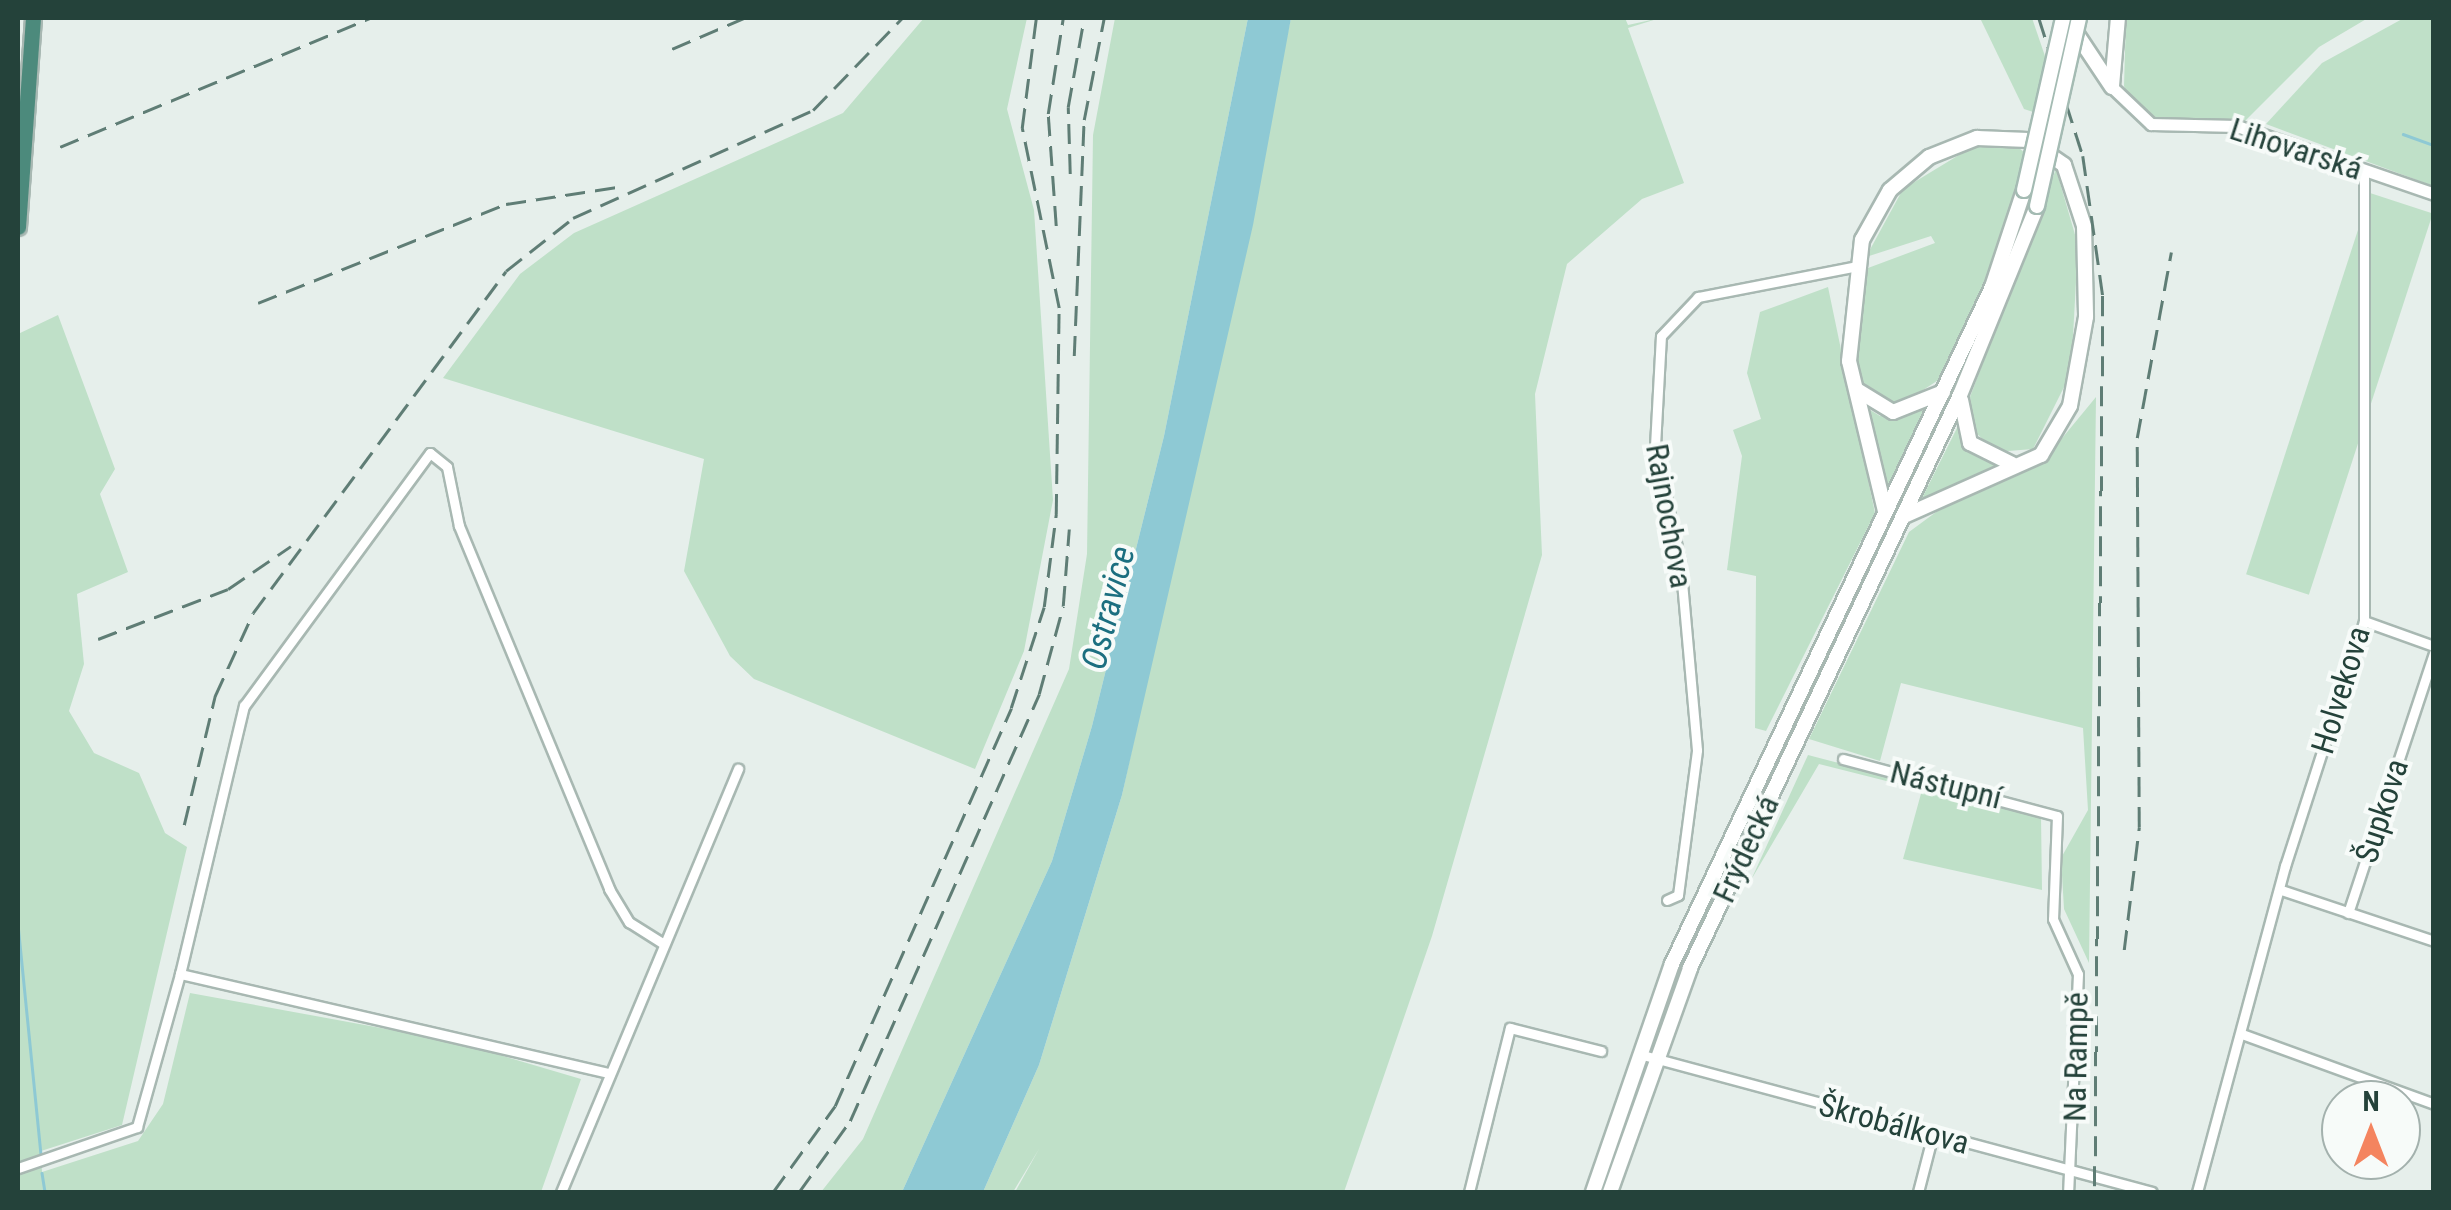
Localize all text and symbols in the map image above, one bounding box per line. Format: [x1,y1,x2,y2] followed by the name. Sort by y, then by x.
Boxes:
[2225,110,2367,188] street label: Lihovarská
[1637,441,1701,591] street label: Rajnochova
[1073,542,1145,674] water label: Ostravice
[2304,622,2378,758] street label: Holvekova
[1886,753,2006,817] street label: Nástupní
[2347,754,2417,868] street label: Šupkova
[1705,789,1787,909] street label: Frýdecká
[2056,992,2096,1122] street label: Na Rampě
[2321,1080,2421,1180] north arrow
[2362,1085,2380,1118] text: N
[1815,1086,1973,1162] street label: Škrobálkova

